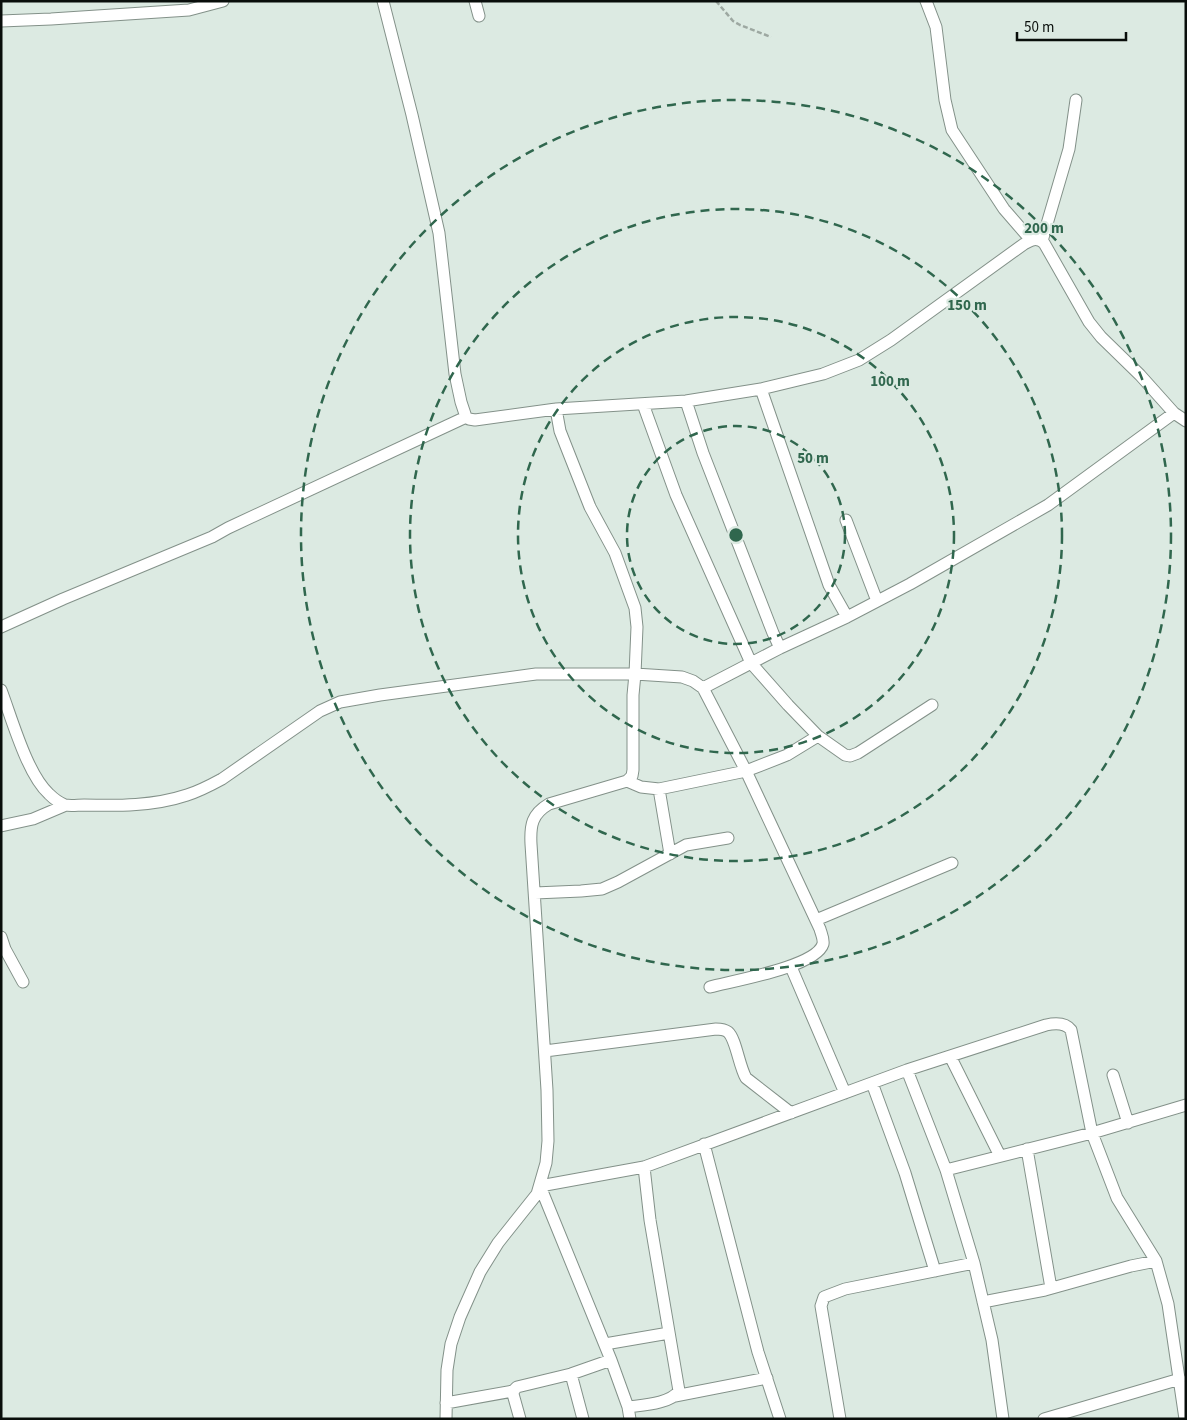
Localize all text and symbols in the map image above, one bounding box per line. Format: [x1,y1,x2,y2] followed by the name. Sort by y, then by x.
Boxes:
[1017,10,1126,42] scale bar
[1024,17,1054,38] text: 50 m
[1024,218,1064,239] text: 200 m
[947,295,987,316] text: 150 m
[870,371,910,392] text: 100 m
[797,448,829,469] text: 50 m
[727,526,745,544] centre of rings

